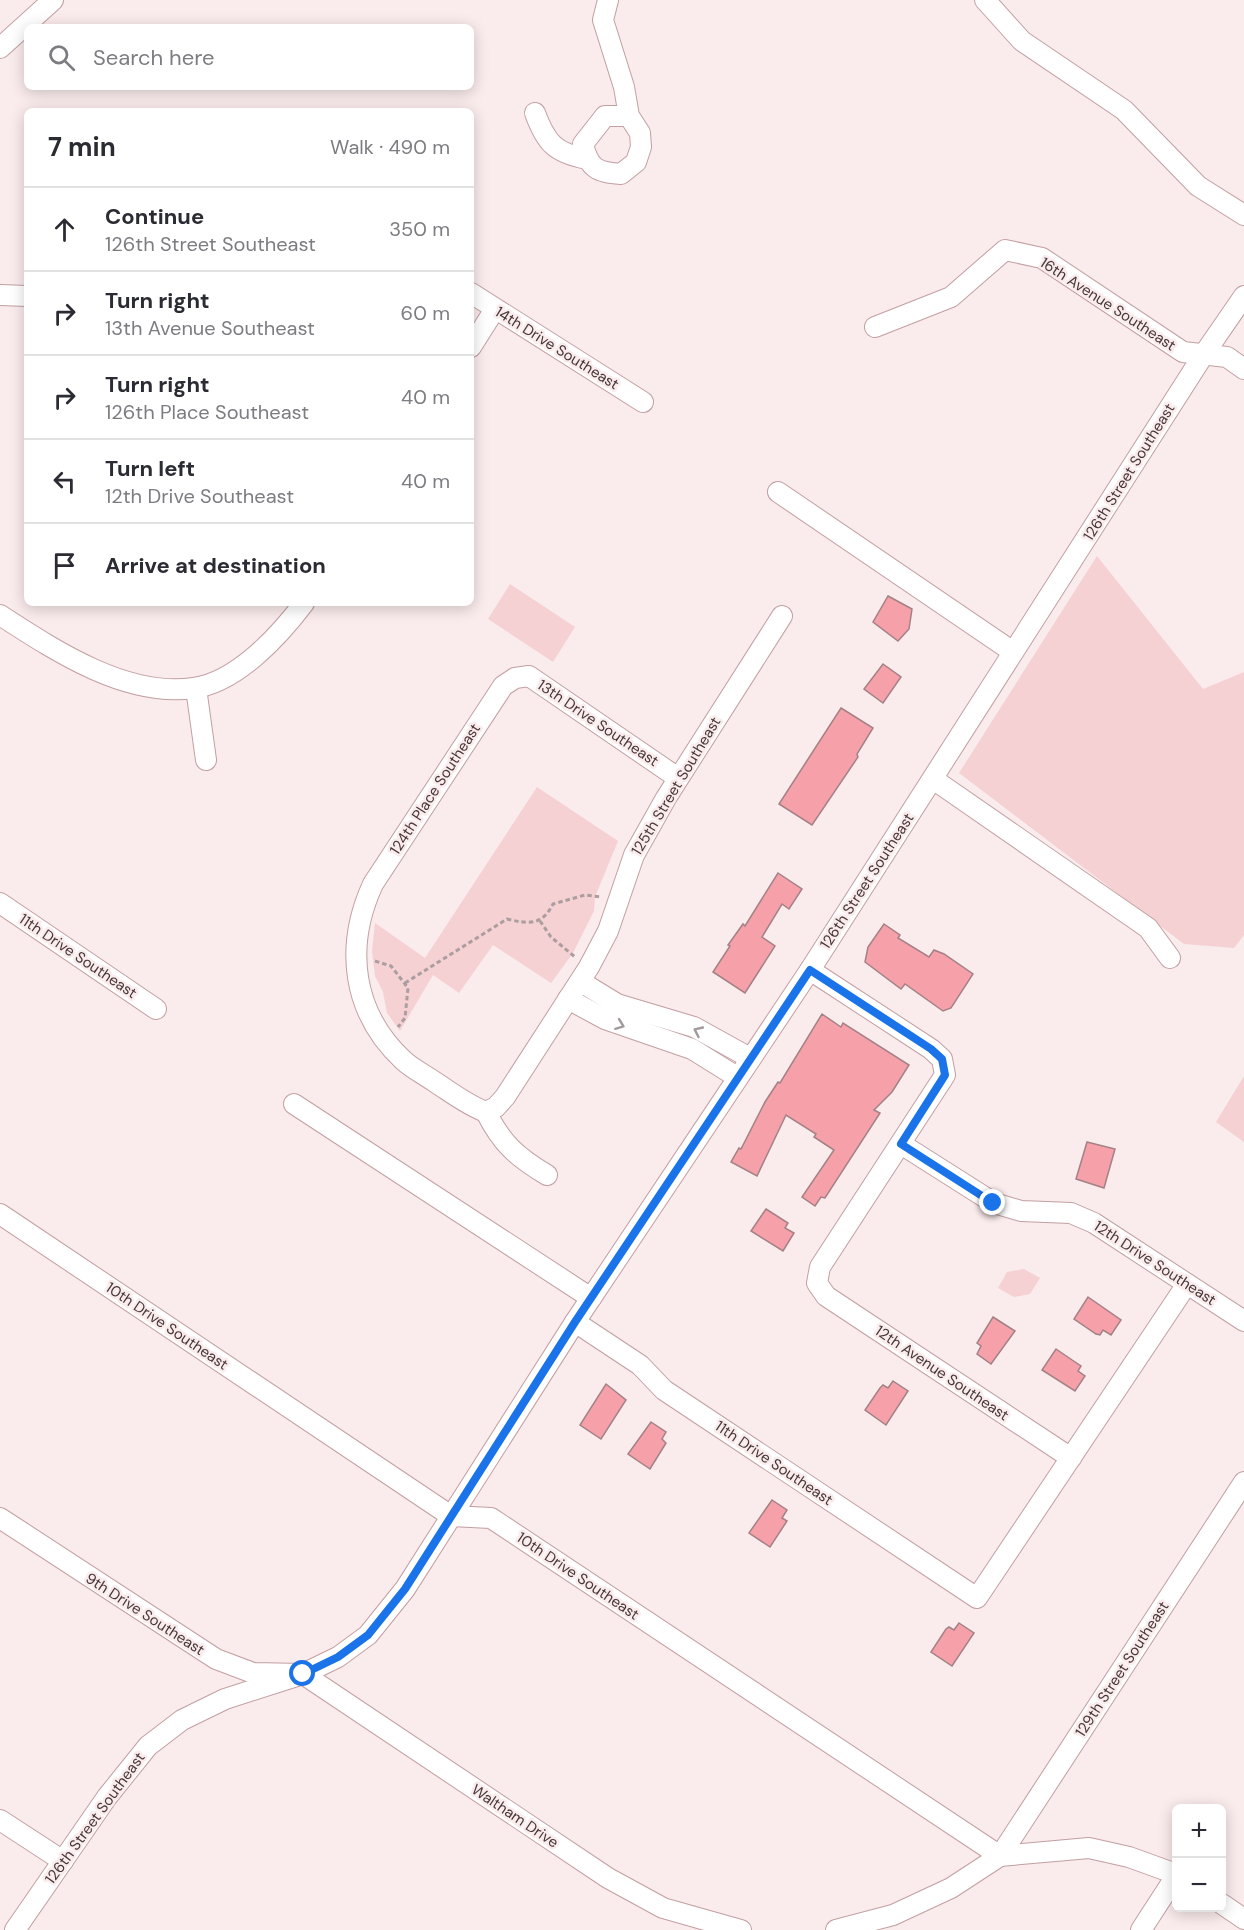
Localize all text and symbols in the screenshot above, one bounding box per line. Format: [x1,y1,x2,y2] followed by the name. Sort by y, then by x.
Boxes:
[24,24,474,90] search box
[45,41,78,74] icon: search
[93,43,214,72] text: Search here
[48,130,116,164] text: 7 min
[330,134,450,160] text: Walk · 490 m
[105,202,204,231] text: Continue
[48,213,81,246] icon: ahead
[389,216,450,242] text: 350 m
[105,231,316,257] text: 126th Street Southeast
[1036,253,1180,355] street label: 16th Avenue Southeast
[105,286,210,315] text: Turn right
[48,297,81,330] icon: right
[401,300,450,326] text: 60 m
[491,302,623,394] street label: 14th Drive Southeast
[105,315,315,341] text: 13th Avenue Southeast
[105,370,210,399] text: Turn right
[48,381,81,414] icon: right
[401,384,450,410] text: 40 m
[105,399,309,425] text: 126th Place Southeast
[1079,400,1179,544] street label: 126th Street Southeast
[105,454,195,483] text: Turn left
[48,465,81,498] icon: left
[401,468,450,494] text: 40 m
[105,483,294,509] text: 12th Drive Southeast
[48,549,81,582] icon: arrive
[105,551,326,580] text: Arrive at destination
[534,675,663,771] street label: 13th Drive Southeast
[627,713,725,859] street label: 125th Street Southeast
[385,720,485,858] street label: 124th Place Southeast
[816,809,919,953] street label: 126th Street Southeast
[15,909,141,1003] street label: 11th Drive Southeast
[615,1018,625,1031] one-way arrow
[694,1026,705,1038] one-way arrow
[979,1189,1005,1215] route end
[1090,1216,1220,1310] street label: 12th Drive Southeast
[102,1278,232,1374] street label: 10th Drive Southeast
[871,1321,1013,1425] street label: 12th Avenue Southeast
[711,1416,837,1510] street label: 11th Drive Southeast
[513,1528,643,1624] street label: 10th Drive Southeast
[82,1568,208,1660] street label: 9th Drive Southeast
[1071,1597,1173,1741] street label: 129th Street Southeast
[289,1660,315,1686] route start
[40,1748,150,1888] street label: 126th Street Southeast
[468,1780,562,1852] street label: Waltham Drive
[1172,1804,1226,1912] map controls
[1172,1804,1226,1858] button: +
[1172,1858,1226,1912] button: −

